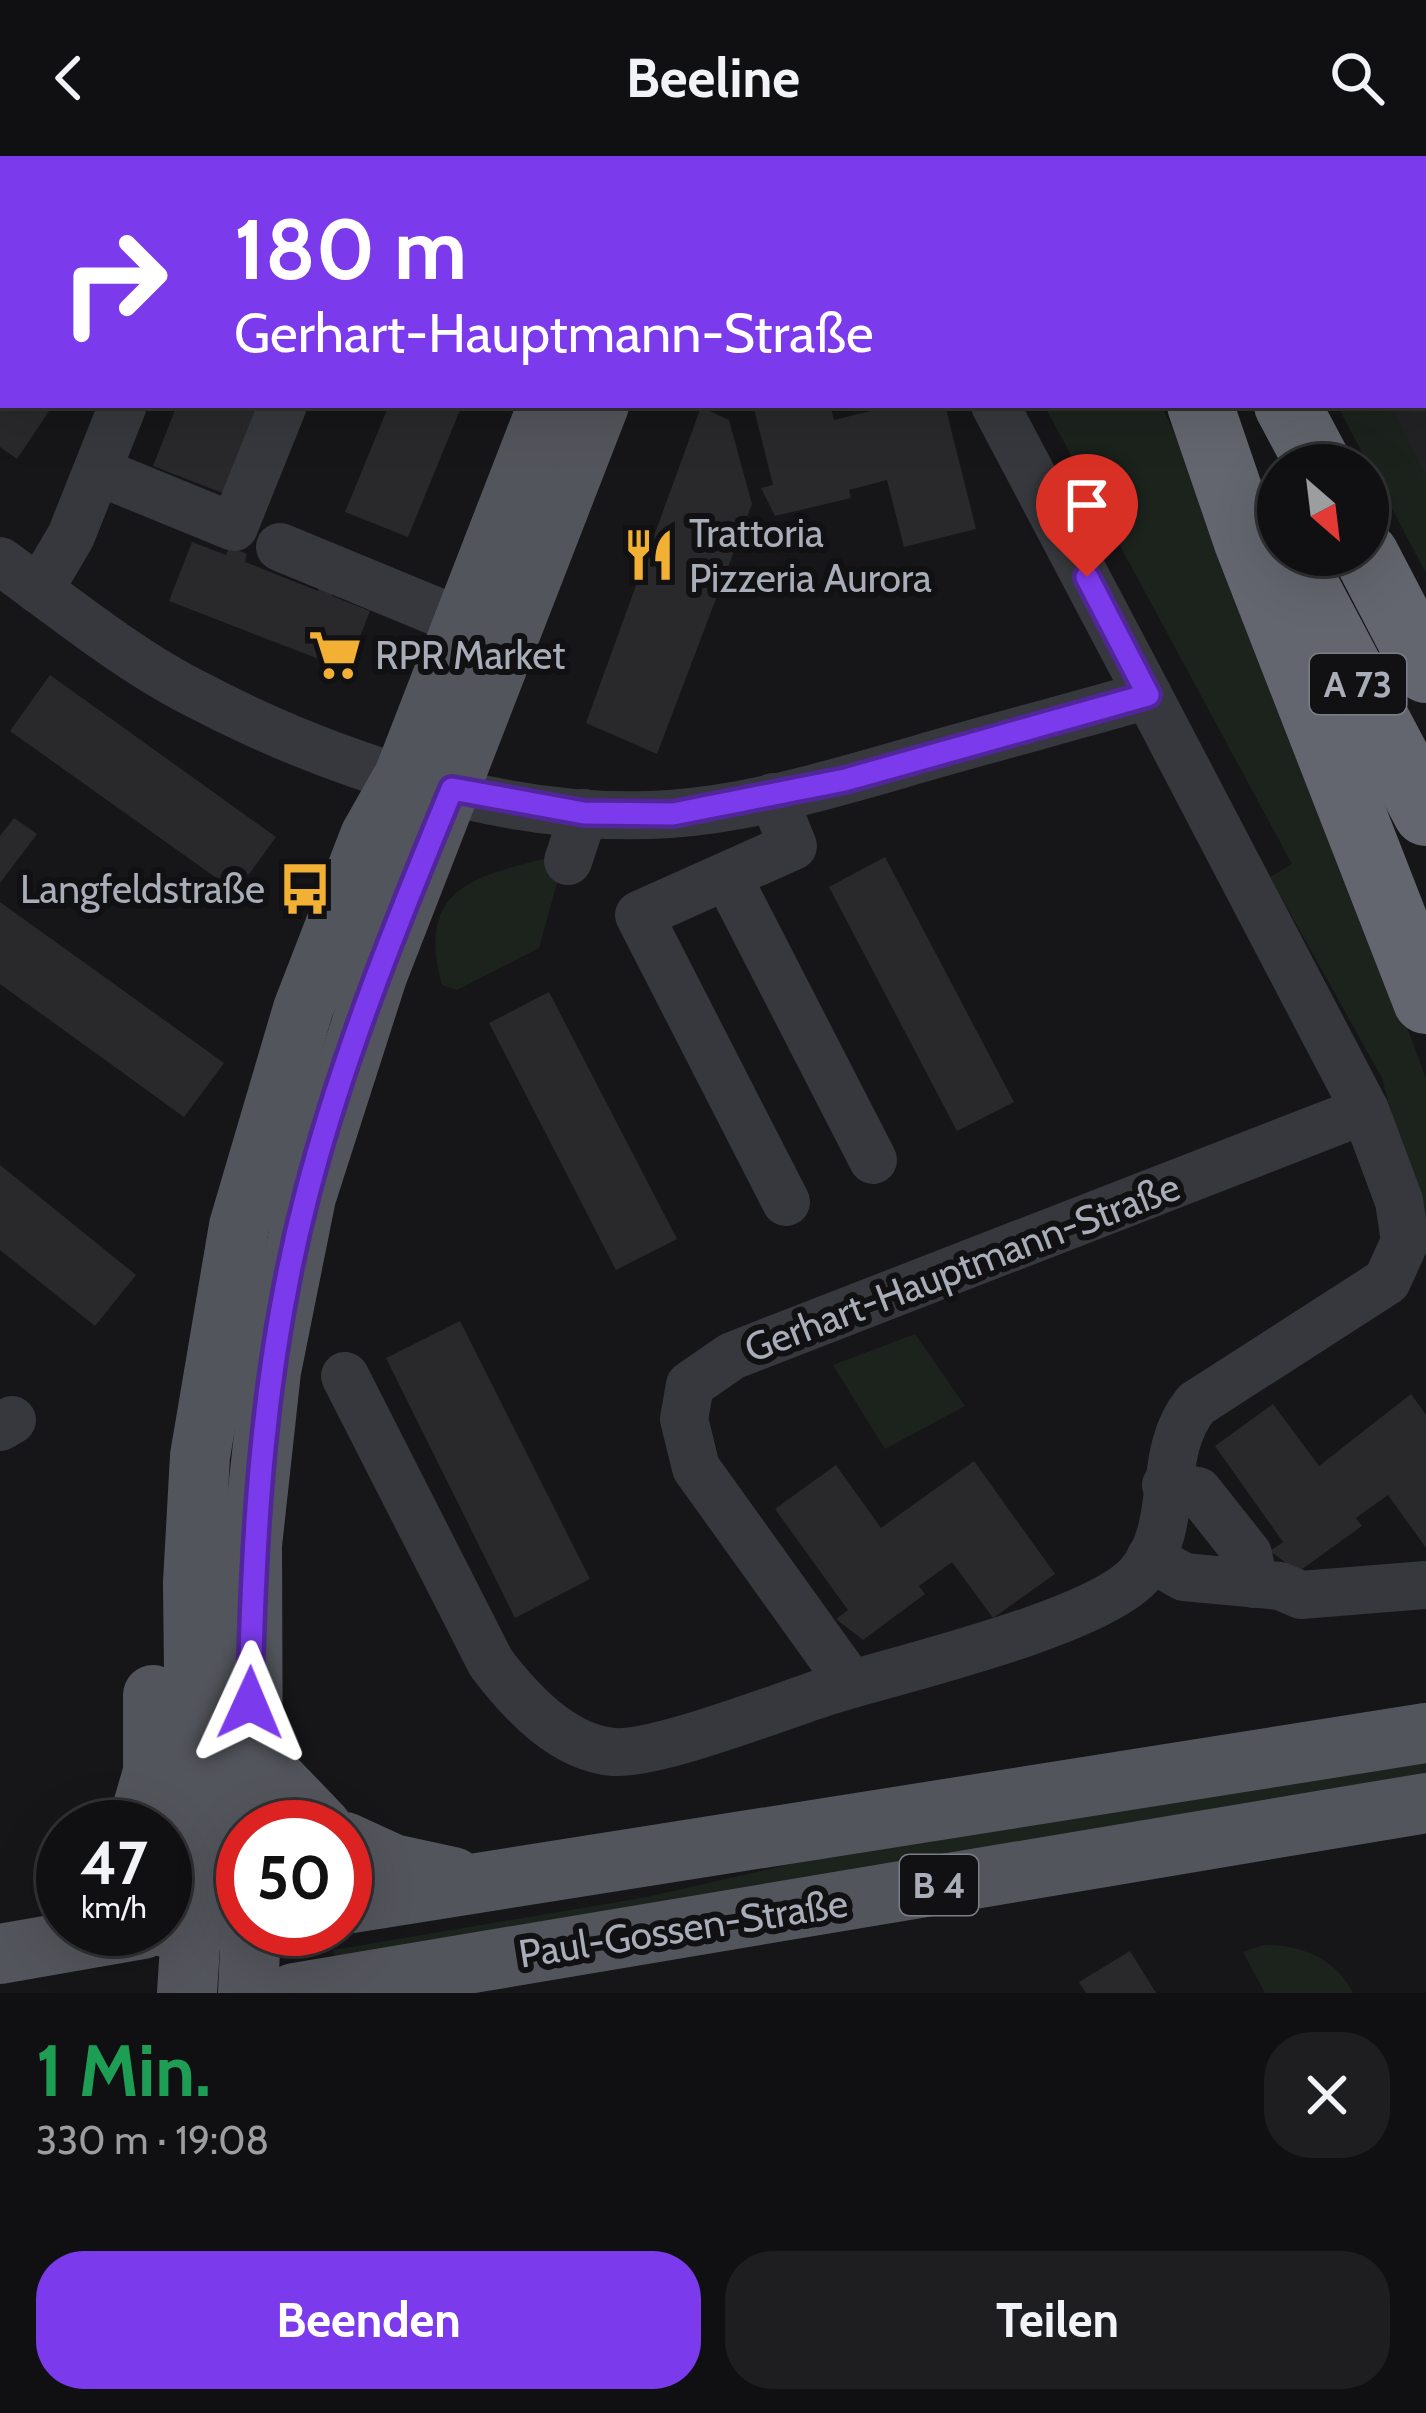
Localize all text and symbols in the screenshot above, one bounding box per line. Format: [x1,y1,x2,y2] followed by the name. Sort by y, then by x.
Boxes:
[36,45,102,111] icon: back
[626,45,800,111] text: Beeline
[1324,45,1390,111] icon: search
[234,198,467,300] text: 180 m
[36,204,192,360] icon: right
[234,300,874,366] text: Gerhart-Hauptmann-Straße
[1257,444,1389,576] north arrow
[1257,444,1389,576] map controls
[1036,454,1138,577] pin
[1054,472,1120,538] icon: arrive
[689,509,932,602] place label: Trattoria Pizzeria Aurora
[620,526,678,584] restaurant icon: Trattoria Pizzeria Aurora
[306,626,364,684] supermarket icon: RPR Market
[375,631,565,679] place label: RPR Market
[1310,654,1406,714] road number: A 73
[276,860,334,918] bus stop icon: Langfeldstraße
[20,865,265,913] place label: Langfeldstraße
[738,1162,1186,1372] street label: Gerhart-Hauptmann-Straße
[187,1640,313,1766] position arrow
[216,1800,372,1956] speed limit sign: 50
[80,1826,148,1899] text: 47
[900,1855,978,1915] road number: B 4
[515,1878,851,1978] street label: Paul-Gossen-Straße
[81,1889,147,1926] text: km/h
[36,2027,211,2114] text: 1 Min.
[1264,2032,1390,2158] button: close
[36,2116,269,2164] text: 330 m · 19:08
[36,2251,701,2389] button: Beenden
[725,2251,1390,2389] button: Teilen

